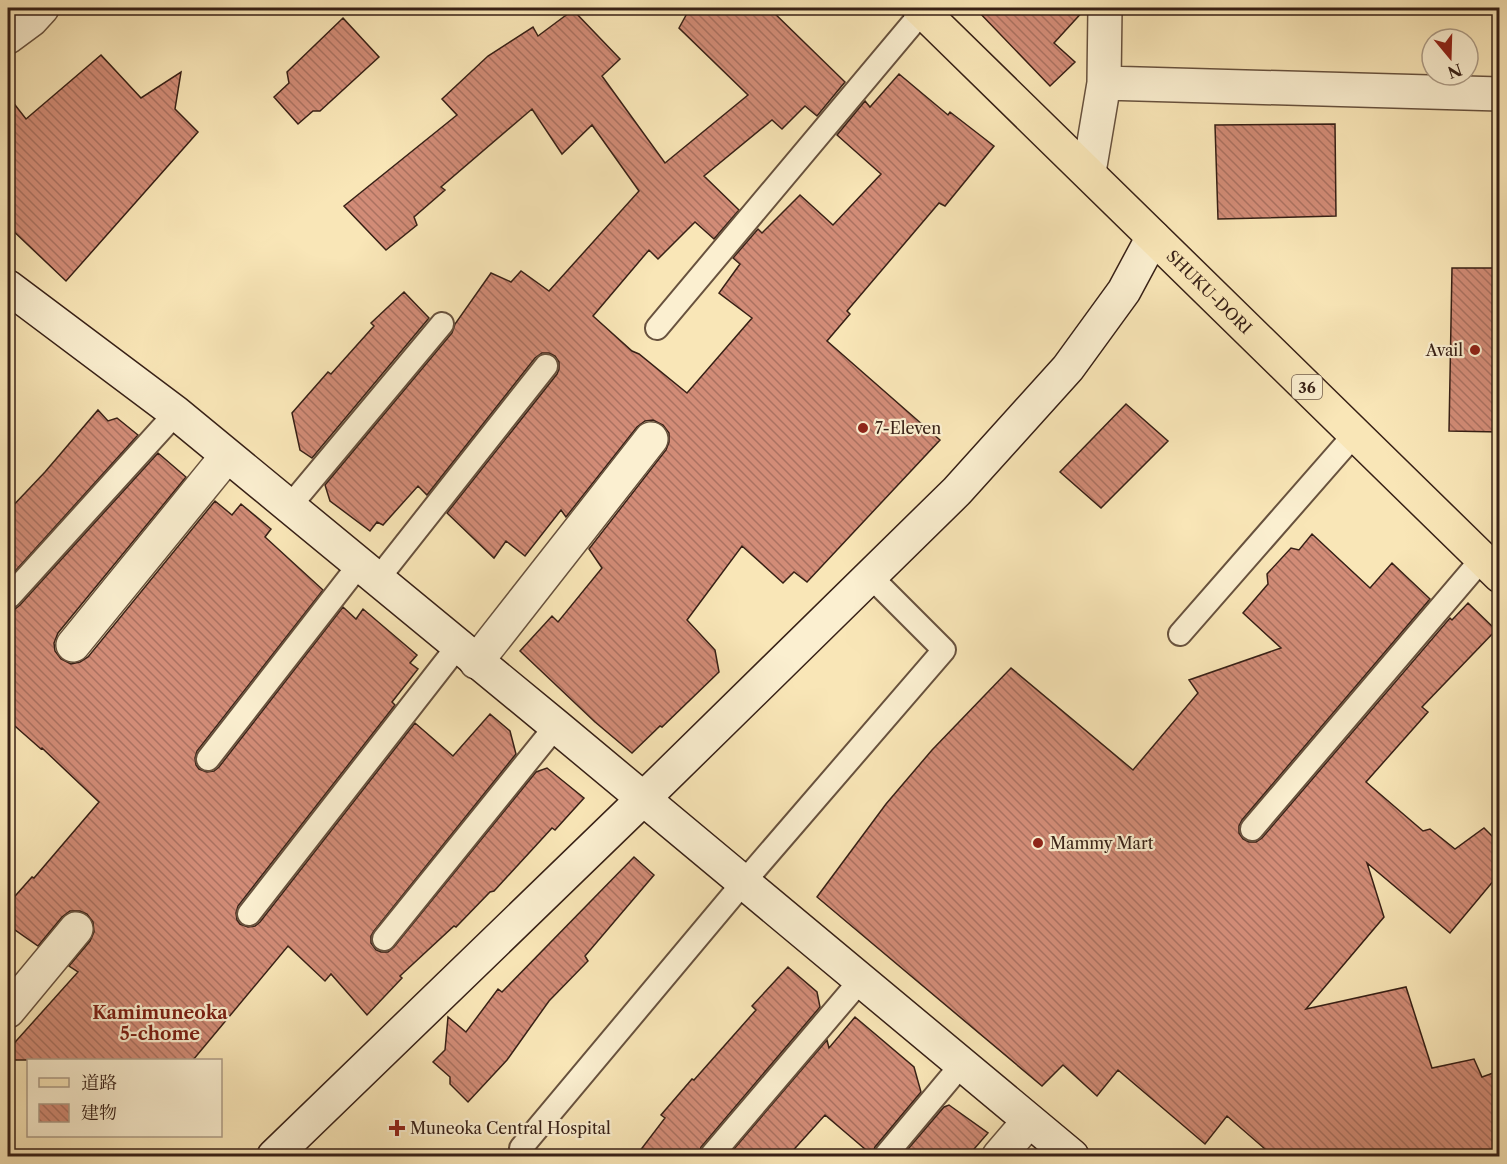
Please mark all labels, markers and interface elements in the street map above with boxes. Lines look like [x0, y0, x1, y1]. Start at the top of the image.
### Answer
north arrow [1420, 27, 1480, 87]
text: N [1445, 59, 1465, 83]
street label: SHUKU-DORI [1162, 246, 1256, 338]
place label: Avail [1425, 340, 1463, 360]
marker: Avail [1468, 343, 1482, 357]
road number: 36 [1292, 375, 1322, 399]
place label: 7-Eleven [875, 418, 941, 438]
marker: 7-Eleven [856, 421, 870, 435]
place label: Mammy Mart [1050, 833, 1154, 853]
marker: Mammy Mart [1031, 836, 1045, 850]
district label: Kamimuneoka 5-chome [92, 1002, 228, 1045]
legend [27, 1059, 222, 1137]
text: 道路 [81, 1072, 117, 1094]
text: 建物 [81, 1102, 117, 1124]
place label: Muneoka Central Hospital [410, 1118, 611, 1138]
marker: Muneoka Central Hospital [388, 1119, 406, 1137]

